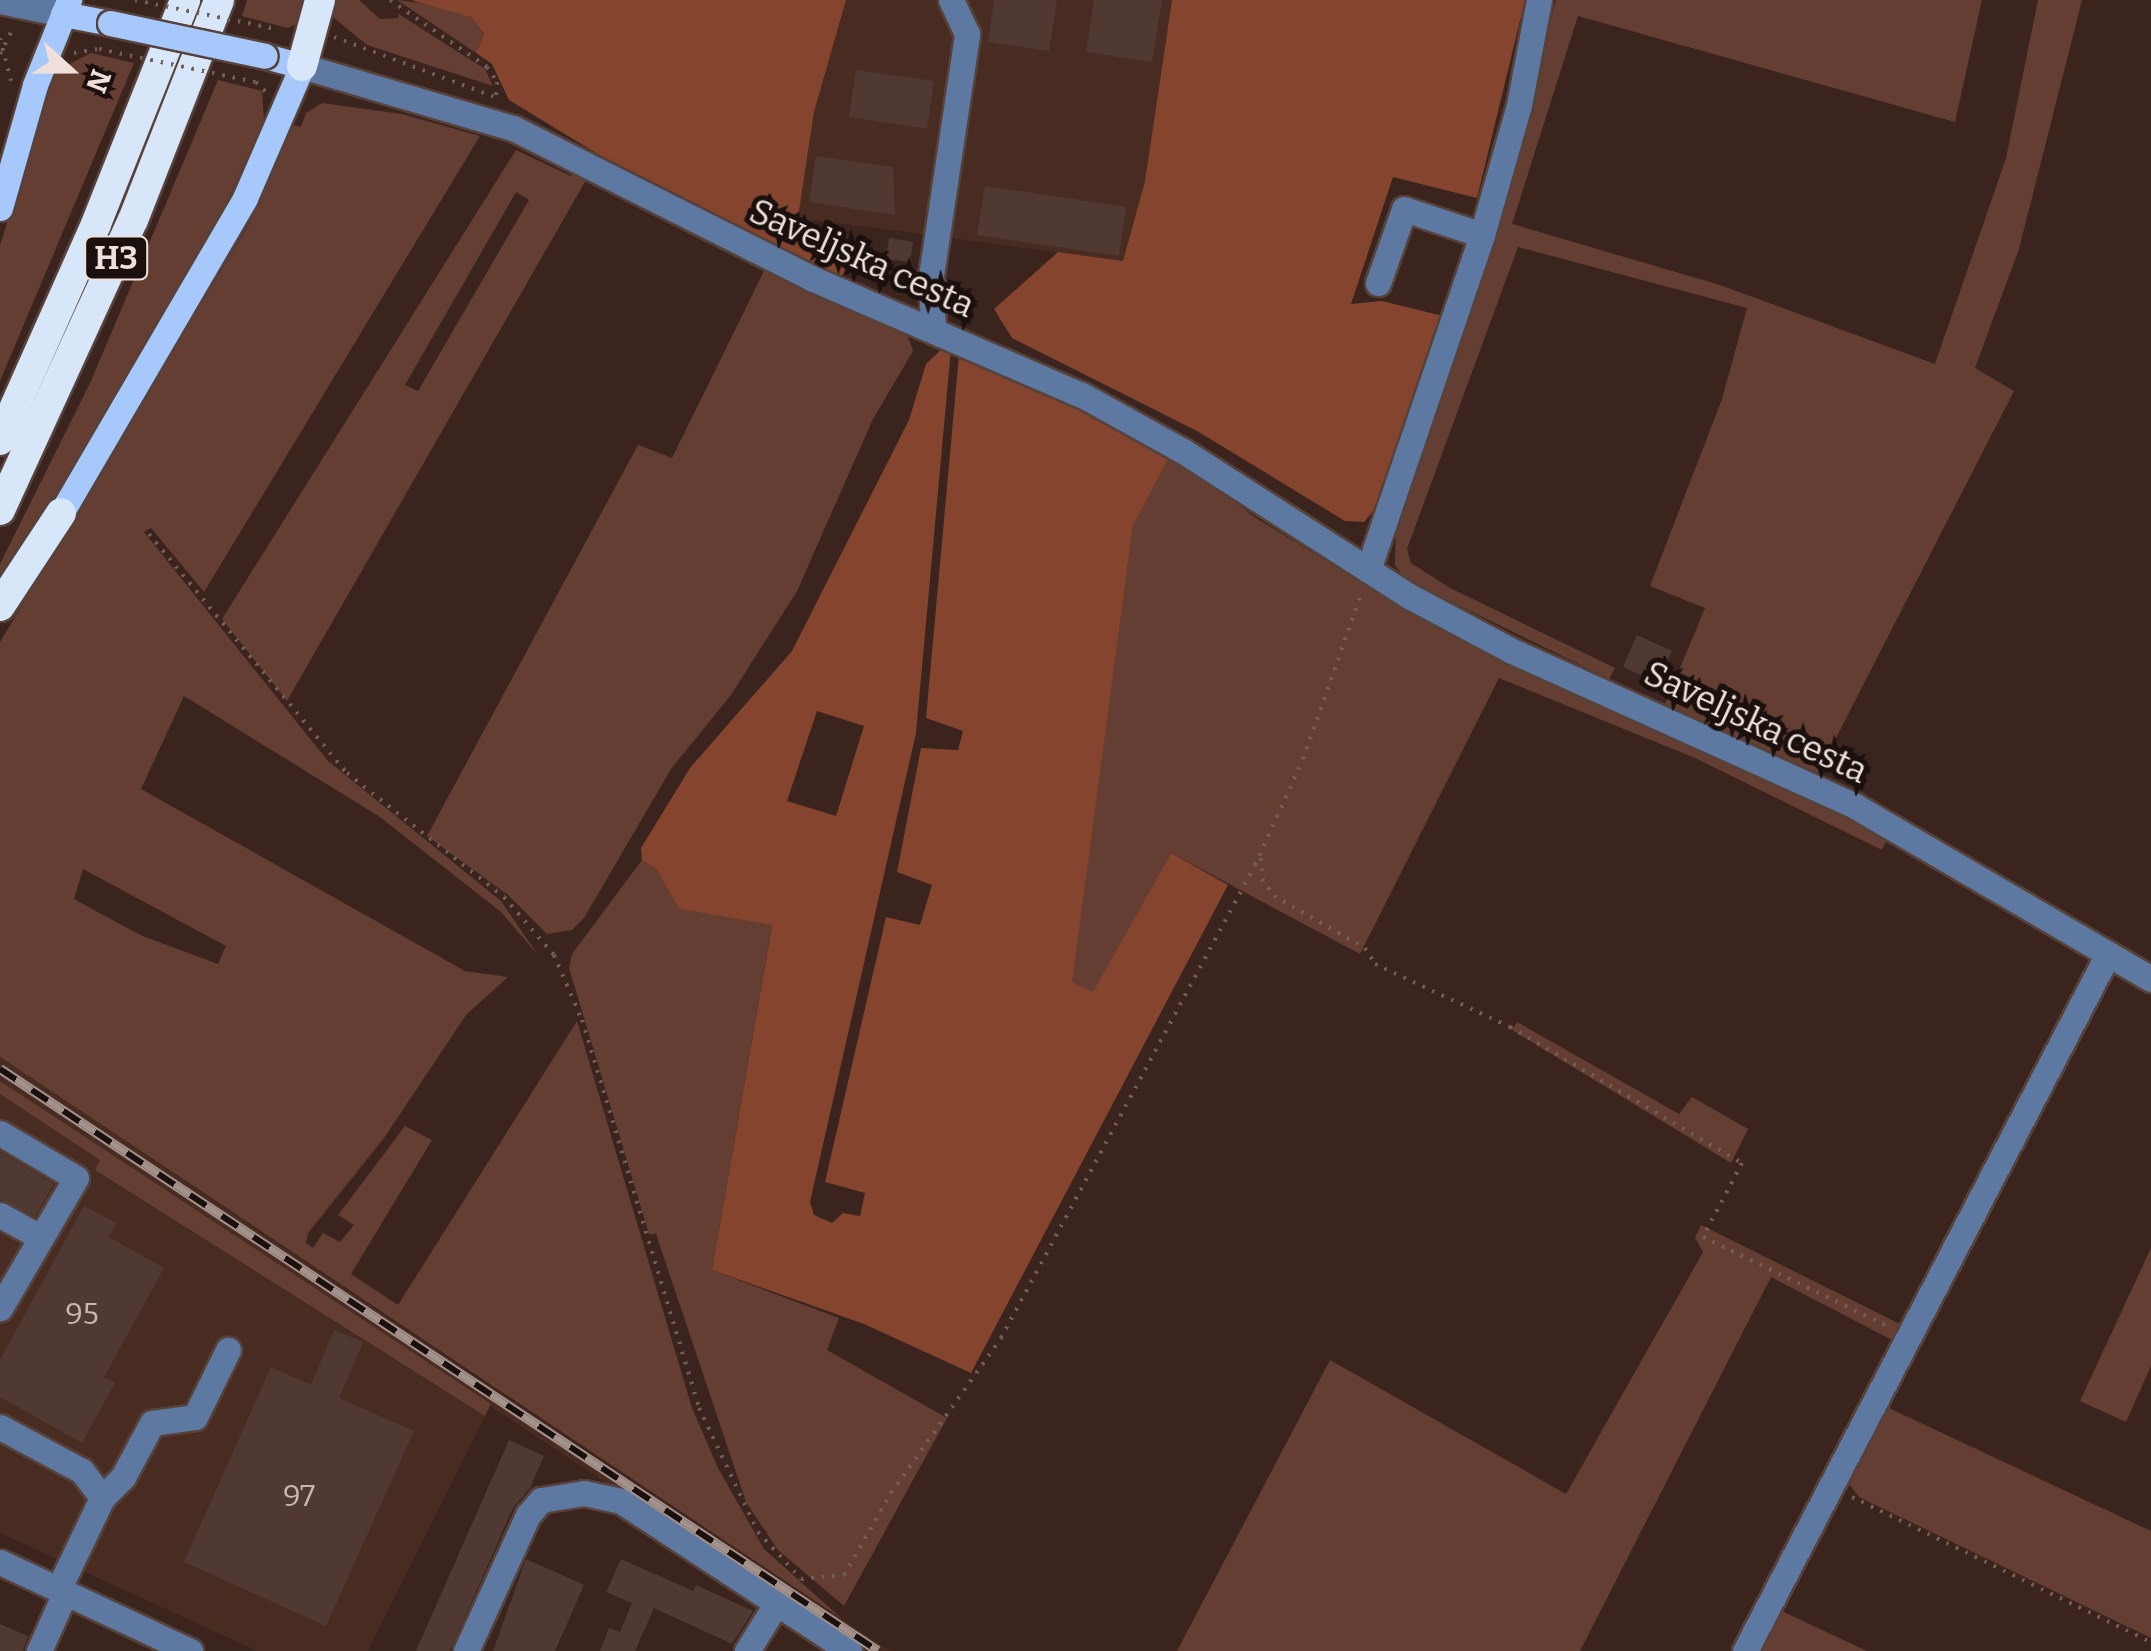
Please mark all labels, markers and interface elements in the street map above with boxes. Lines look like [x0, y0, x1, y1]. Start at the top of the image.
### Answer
north arrow [20, 20, 120, 120]
text: N [79, 65, 118, 97]
street label: Saveljska cesta [743, 190, 981, 326]
road number: H3 [84, 231, 148, 285]
street label: Saveljska cesta [1638, 652, 1874, 792]
house number: 95 [65, 1296, 99, 1332]
house number: 97 [283, 1478, 315, 1514]

